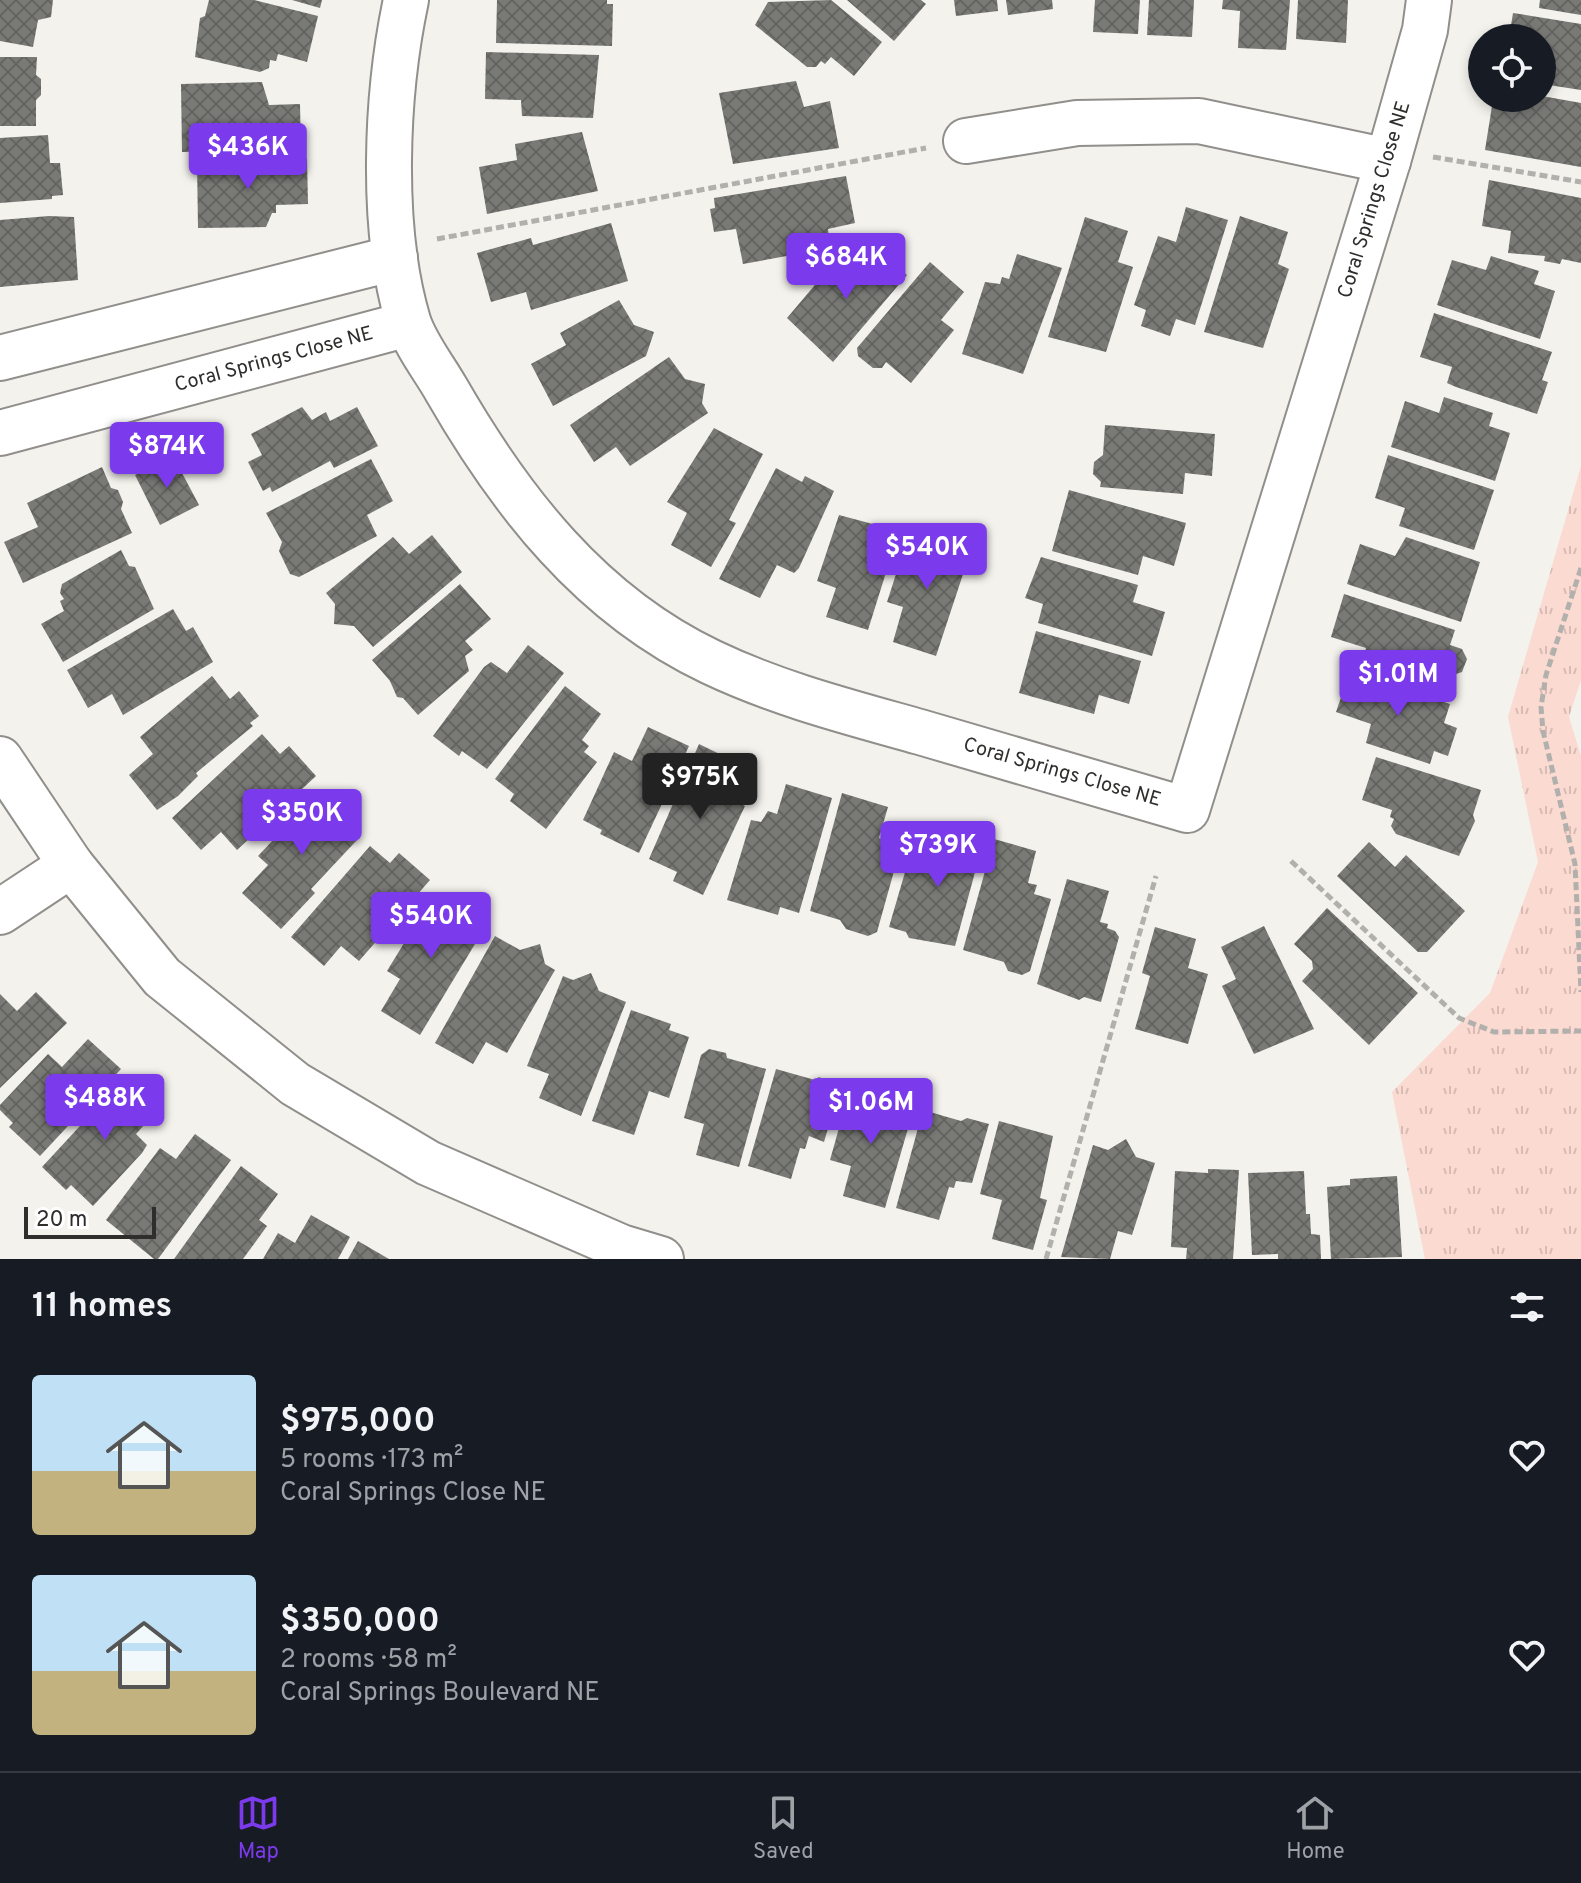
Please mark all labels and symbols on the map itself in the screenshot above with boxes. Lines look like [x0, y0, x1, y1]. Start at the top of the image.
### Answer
street label: Coral Springs Close NE [1333, 98, 1417, 302]
pin: $436K [192, 123, 304, 191]
pin: $684K [790, 233, 902, 301]
street label: Coral Springs Close NE [172, 321, 376, 399]
pin: $874K [111, 422, 223, 490]
pin: $540K [871, 523, 983, 591]
pin: $1.01M [1333, 650, 1463, 718]
street label: Coral Springs Close NE [960, 732, 1164, 814]
pin: $975K [644, 753, 756, 821]
pin: $350K [246, 789, 358, 857]
pin: $739K [882, 821, 994, 889]
pin: $540K [375, 892, 487, 960]
pin: $488K [49, 1074, 161, 1142]
pin: $1.06M [806, 1078, 936, 1146]
scale bar [24, 1203, 156, 1239]

